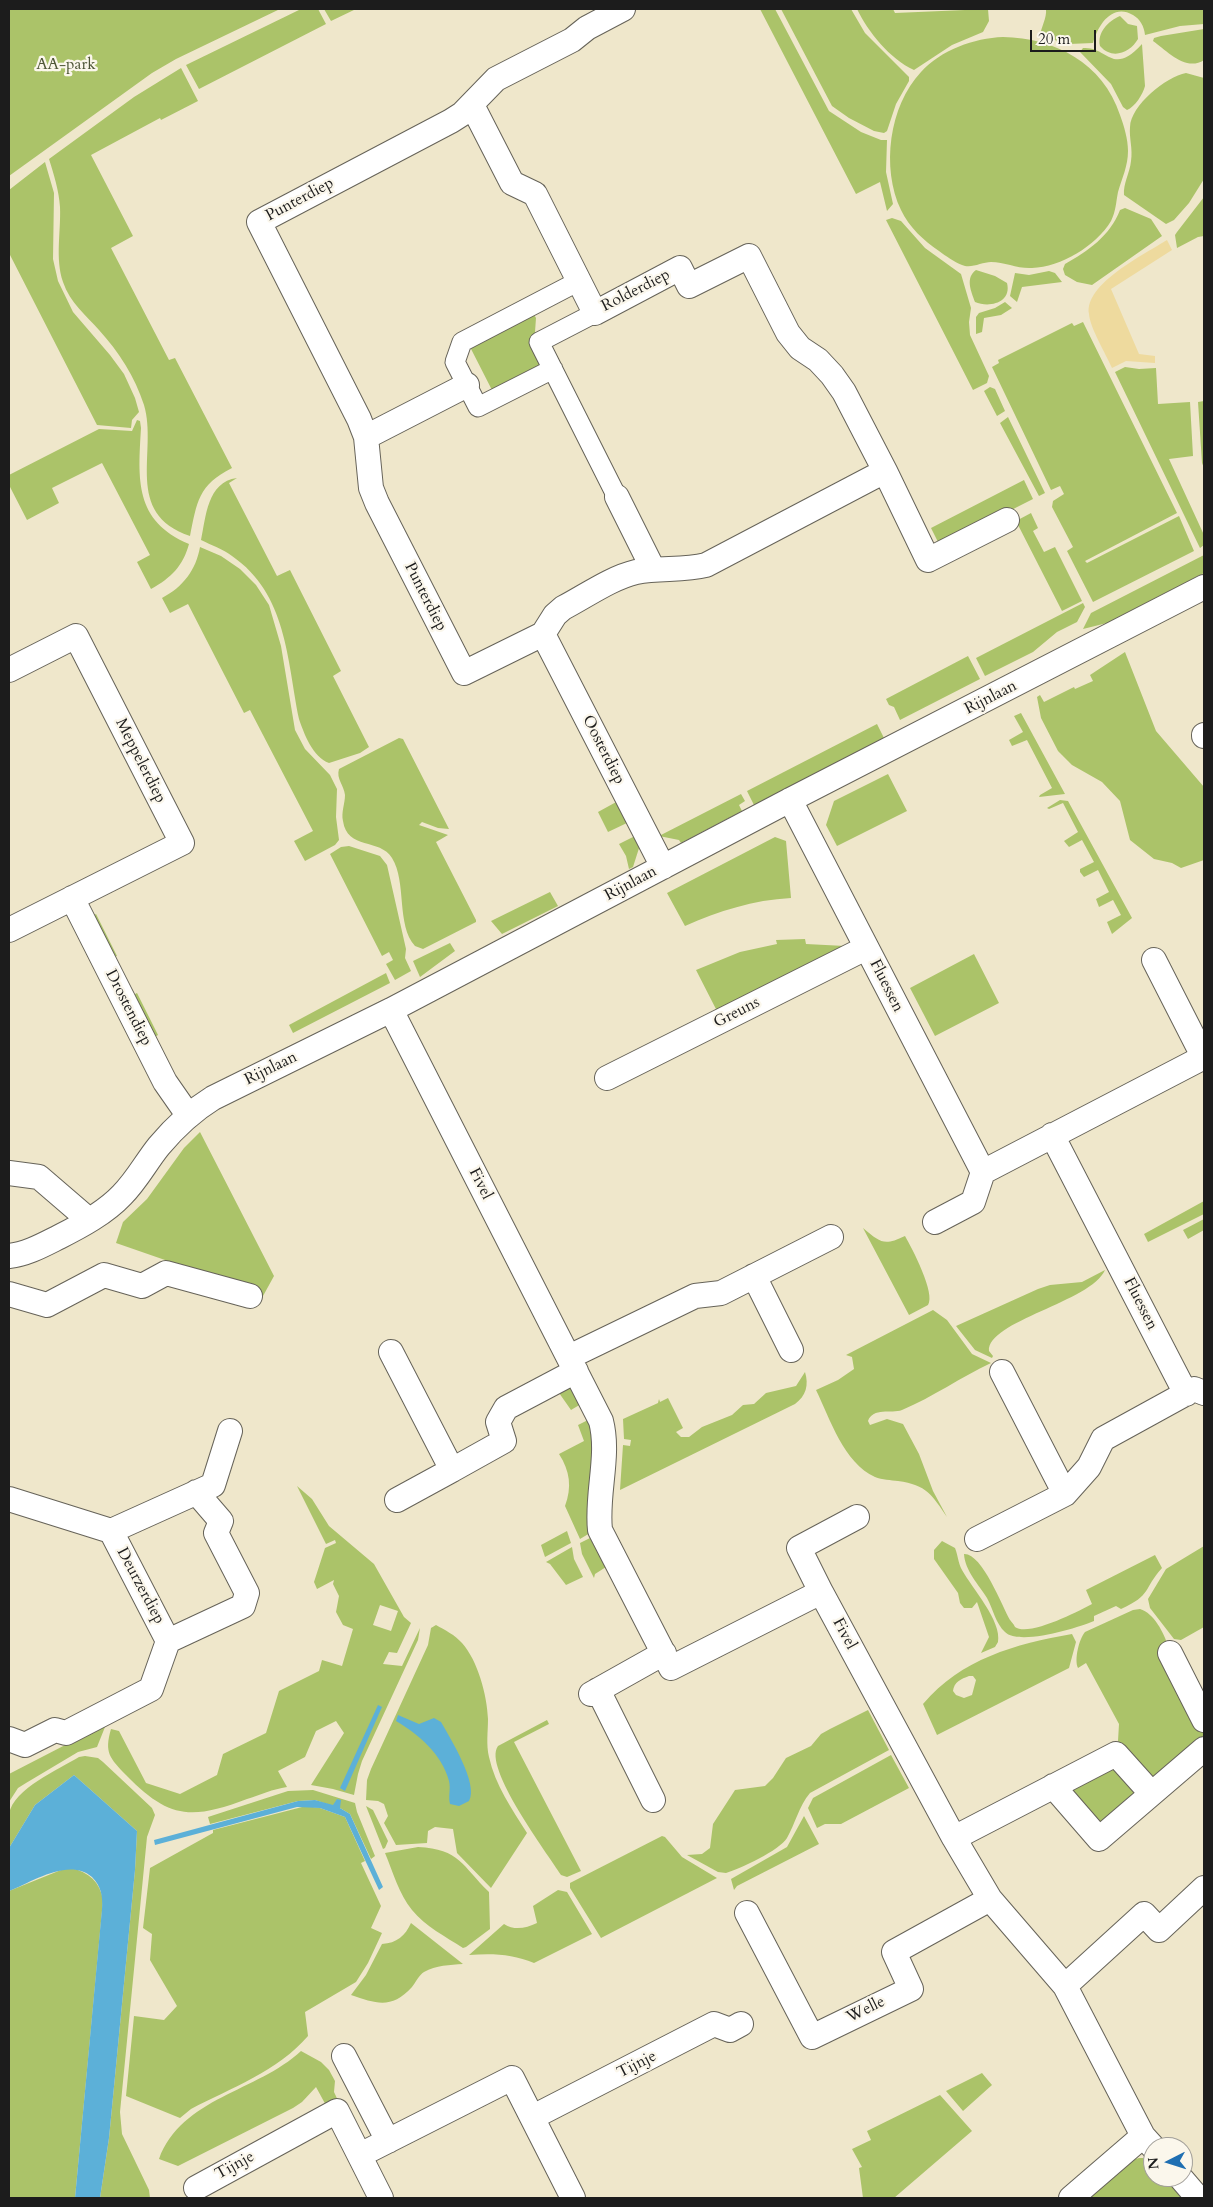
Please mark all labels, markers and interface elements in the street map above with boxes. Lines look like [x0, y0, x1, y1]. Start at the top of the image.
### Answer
scale bar [1033, 20, 1099, 52]
text: 20 m [1038, 29, 1070, 49]
park label: AA-park [36, 55, 96, 75]
street label: Punterdiep [263, 174, 337, 226]
street label: Rolderdiep [599, 266, 673, 316]
street label: Punterdiep [400, 560, 450, 634]
street label: Rijnlaan [962, 677, 1020, 719]
street label: Oosterdiep [577, 712, 629, 788]
street label: Meppelerdiep [110, 715, 170, 807]
street label: Rijnlaan [602, 862, 660, 906]
street label: Fluessen [865, 957, 907, 1015]
street label: Drostendiep [101, 967, 155, 1049]
street label: Greuns [711, 993, 763, 1033]
street label: Rijnlaan [242, 1048, 300, 1090]
street label: Fivel [464, 1165, 496, 1203]
street label: Fluessen [1119, 1275, 1161, 1333]
street label: Deurzerdiep [112, 1544, 168, 1628]
street label: Fivel [828, 1615, 860, 1653]
street label: Welle [844, 1993, 888, 2027]
street label: Tijnje [614, 2047, 660, 2083]
north arrow [1143, 2137, 1193, 2187]
street label: Tijnje [212, 2148, 258, 2184]
text: N [1144, 2156, 1164, 2170]

